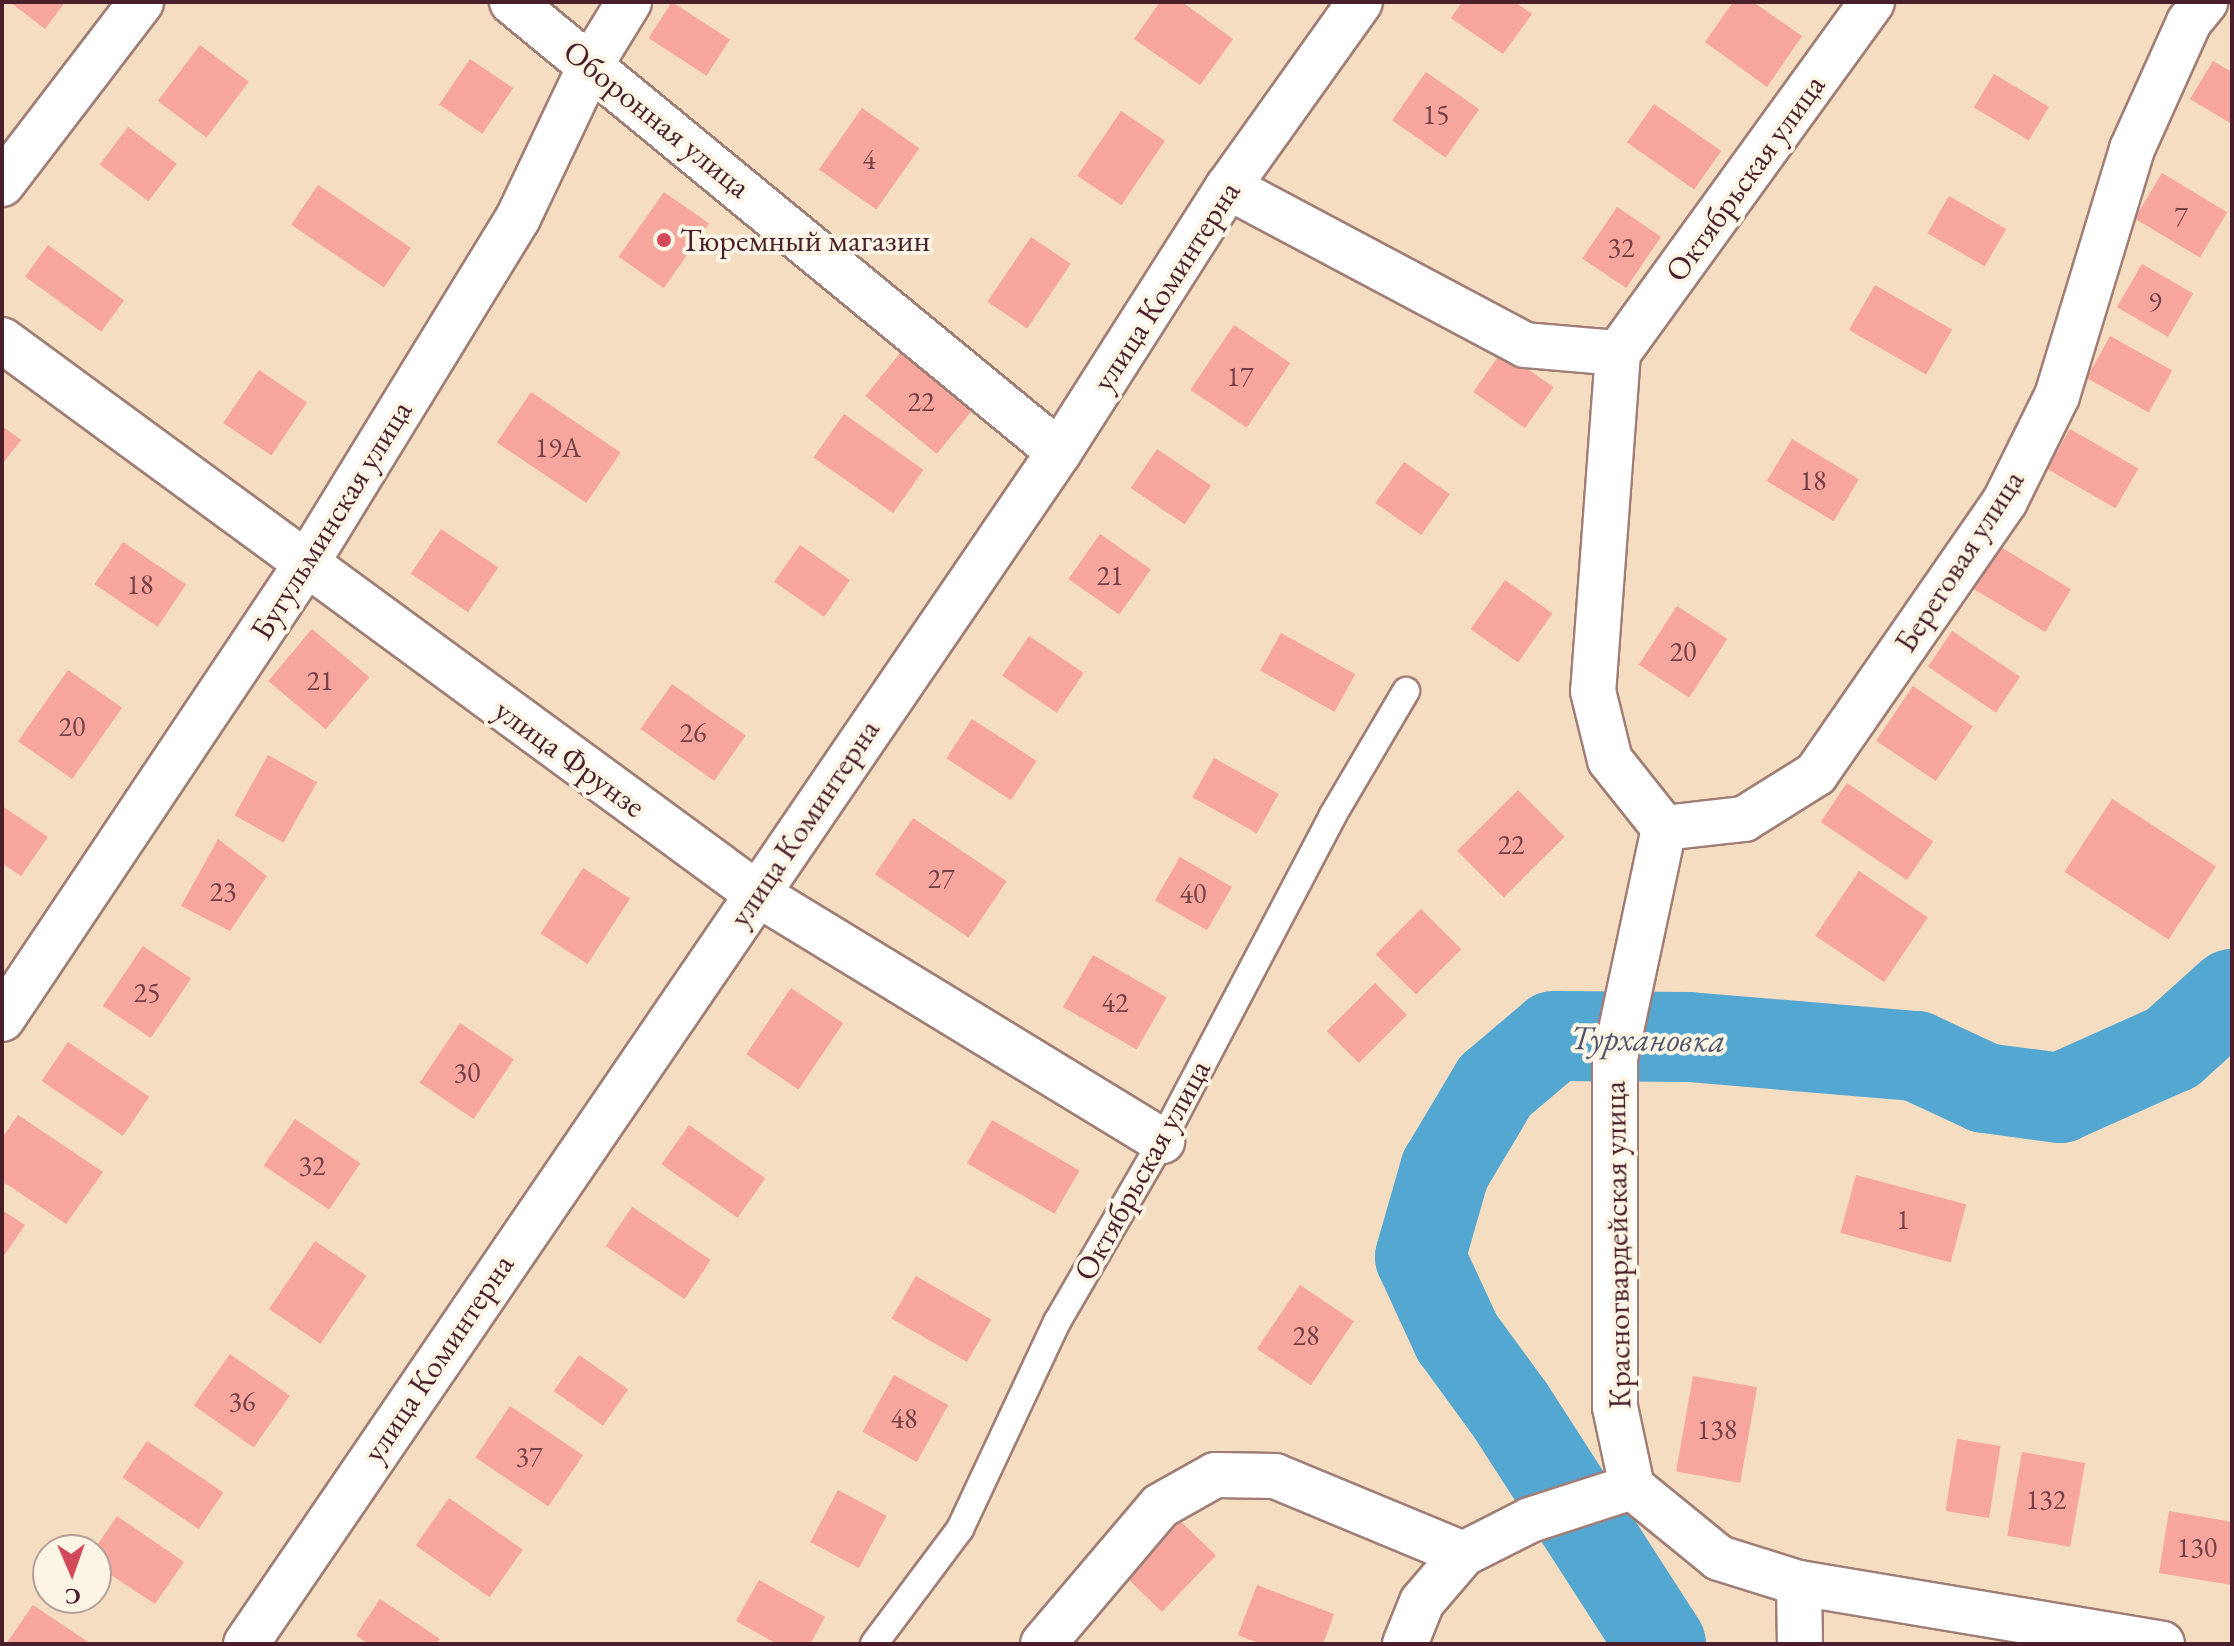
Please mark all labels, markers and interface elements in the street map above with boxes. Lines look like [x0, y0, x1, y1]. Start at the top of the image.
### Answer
street label: Оборонная улица [556, 32, 758, 206]
street label: Октябрьская улица [1657, 67, 1833, 289]
house number: 15 [1423, 97, 1449, 131]
house number: 4 [862, 142, 876, 176]
street label: улица Коминтерна [1084, 174, 1248, 398]
house number: 7 [2174, 199, 2188, 233]
place label: Тюремный магазин [680, 221, 930, 259]
house number: 32 [1608, 230, 1634, 264]
marker: Тюремный магазин [655, 231, 673, 249]
house number: 9 [2148, 284, 2162, 318]
house number: 17 [1227, 359, 1253, 393]
house number: 22 [908, 384, 934, 418]
street label: Бугульминская улица [242, 393, 420, 647]
house number: 19А [535, 430, 581, 464]
house number: 18 [1800, 463, 1826, 497]
street label: Береговая улица [1886, 463, 2032, 659]
house number: 21 [1097, 558, 1123, 592]
house number: 18 [127, 567, 153, 601]
house number: 20 [1670, 634, 1696, 668]
house number: 21 [307, 663, 333, 697]
street label: улица Фрунзе [487, 691, 653, 825]
house number: 20 [59, 709, 85, 743]
street label: улица Коминтерна [720, 712, 888, 934]
house number: 26 [680, 715, 706, 749]
house number: 22 [1498, 827, 1524, 861]
house number: 27 [928, 861, 954, 895]
house number: 23 [210, 874, 236, 908]
house number: 40 [1180, 876, 1206, 910]
house number: 25 [134, 975, 160, 1009]
house number: 42 [1102, 985, 1128, 1019]
water label: Турхановка [1570, 1017, 1726, 1061]
street label: Октябрьская улица [1065, 1053, 1219, 1287]
house number: 30 [454, 1055, 480, 1089]
street label: Красногвардейская улица [1595, 1081, 1639, 1409]
house number: 32 [299, 1148, 325, 1182]
house number: 1 [1896, 1202, 1910, 1236]
street label: улица Коминтерна [354, 1247, 522, 1469]
house number: 28 [1293, 1318, 1319, 1352]
house number: 36 [229, 1384, 255, 1418]
house number: 48 [891, 1401, 917, 1435]
house number: 138 [1697, 1412, 1737, 1446]
house number: 37 [516, 1439, 542, 1473]
house number: 132 [2026, 1482, 2066, 1516]
house number: 130 [2177, 1530, 2217, 1564]
north arrow [32, 1534, 112, 1614]
text: С [64, 1582, 81, 1611]

